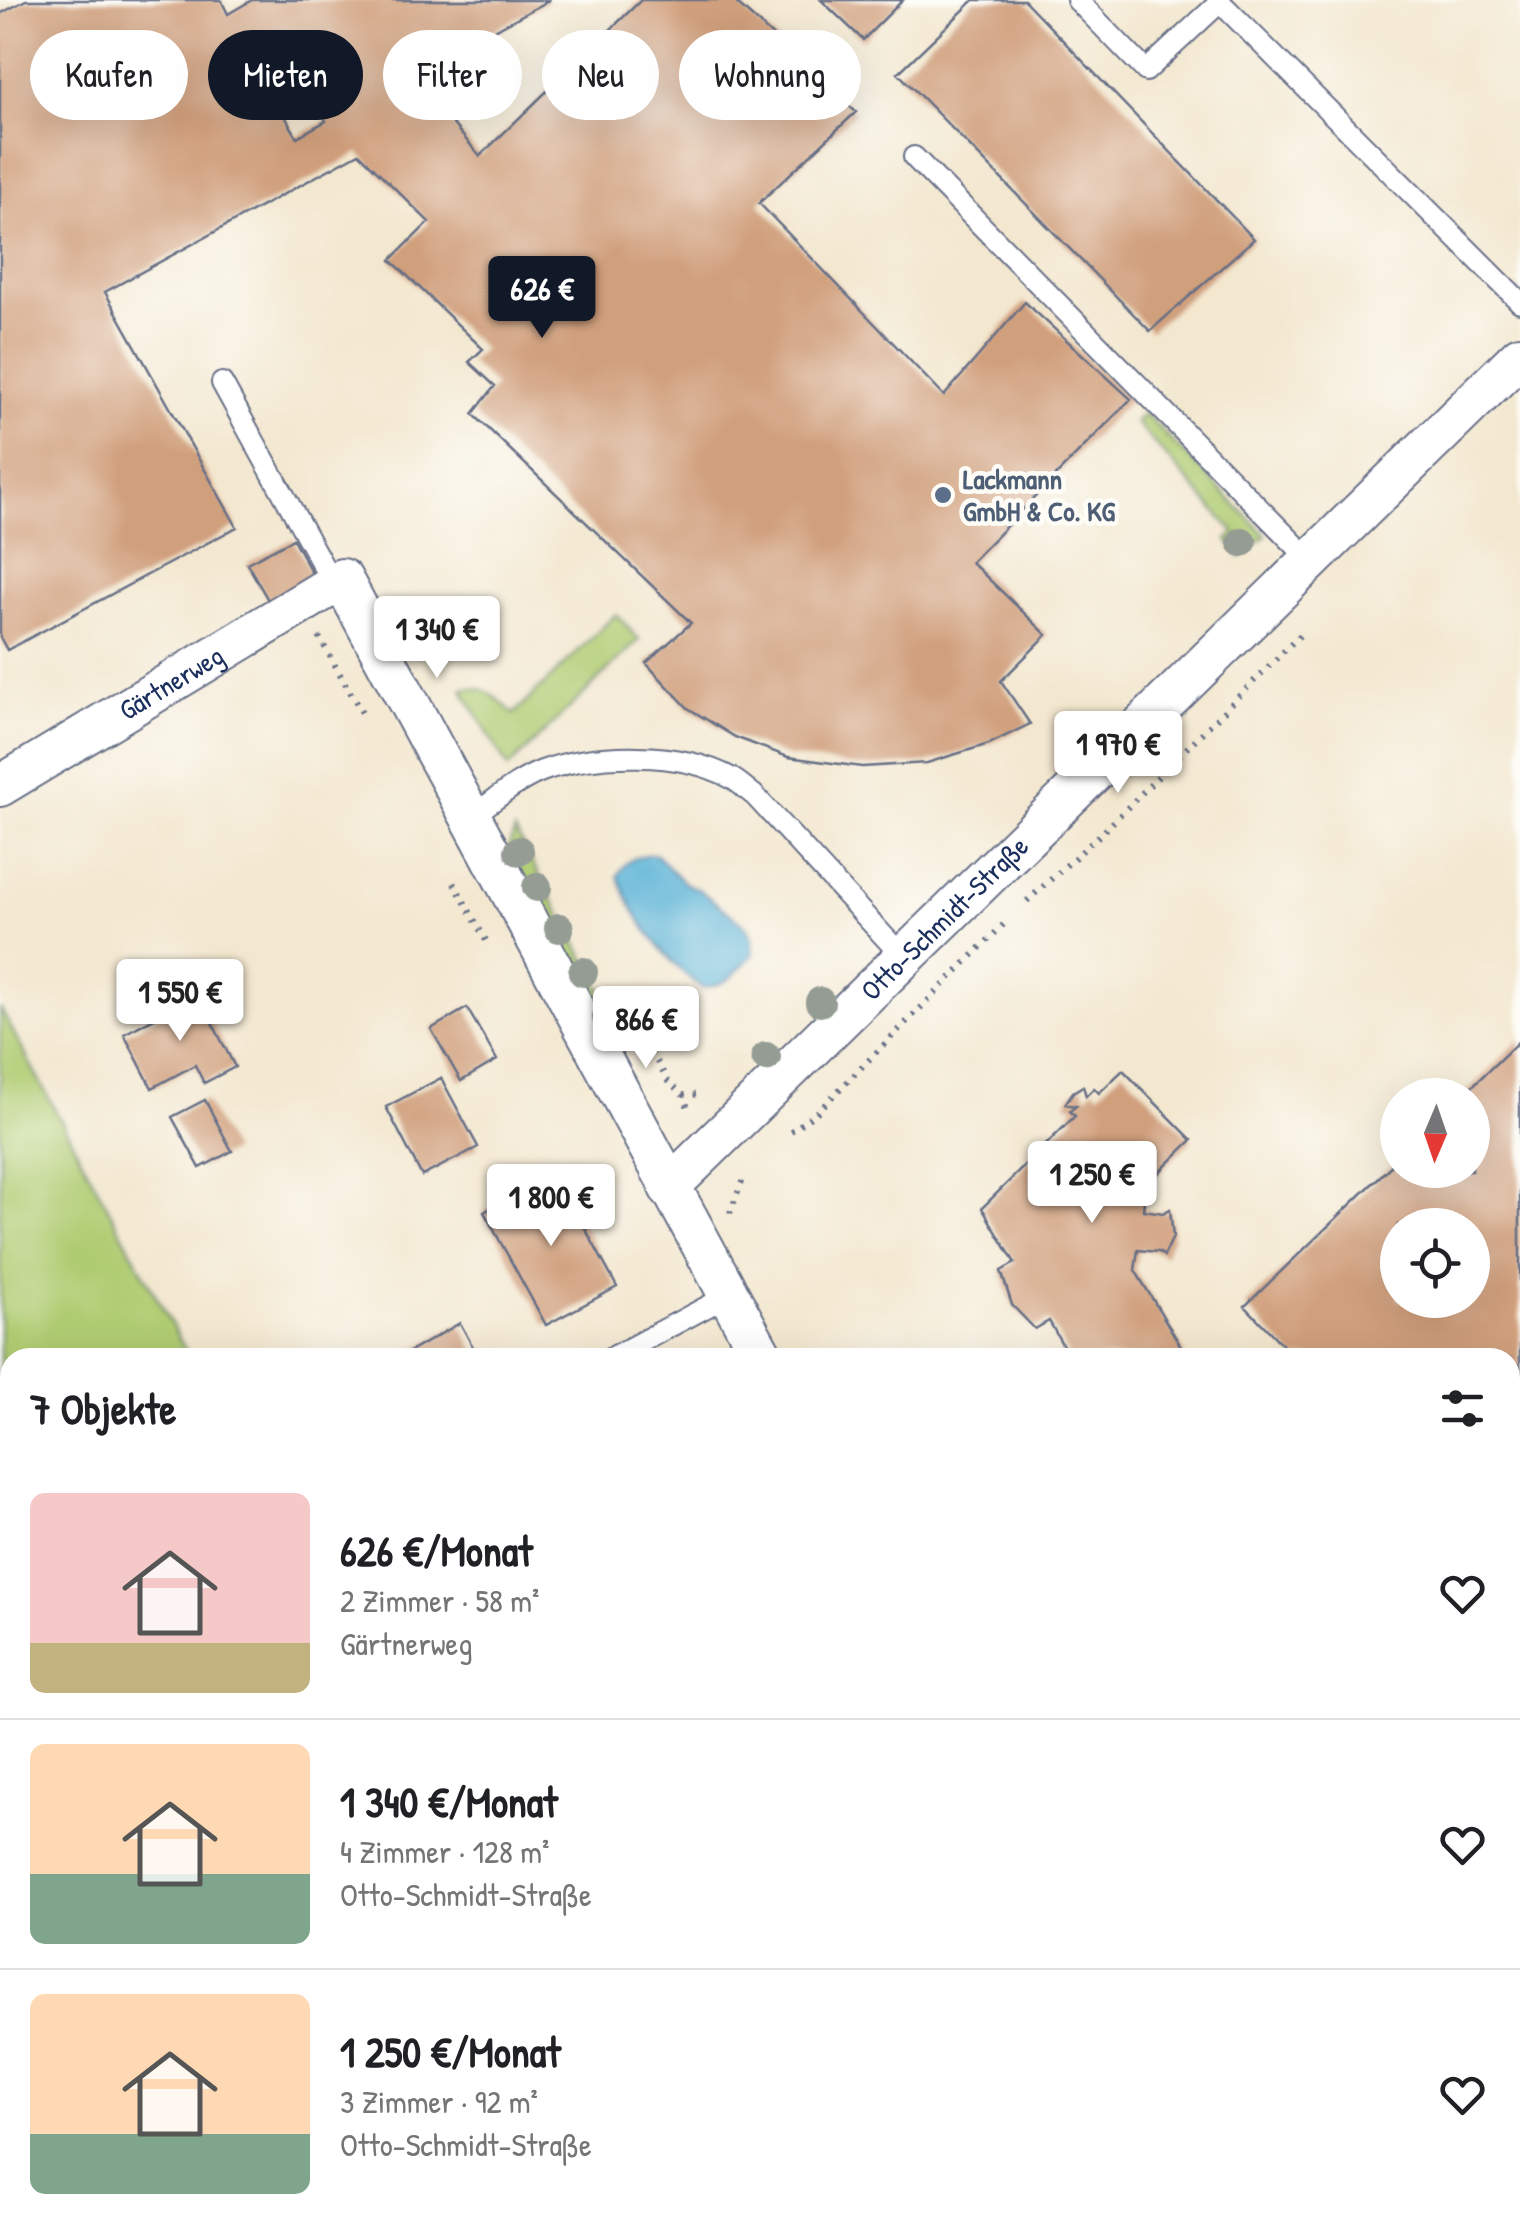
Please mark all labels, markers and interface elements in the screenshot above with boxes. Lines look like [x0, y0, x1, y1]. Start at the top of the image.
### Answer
chip: Kaufen [30, 30, 188, 120]
chip: Mieten [208, 30, 363, 120]
chip: Filter [383, 30, 522, 120]
chip: Neu [542, 30, 659, 120]
chip: Wohnung [679, 30, 861, 120]
pin: 626 € [472, 256, 612, 341]
text: 626 € [510, 267, 574, 310]
place label: Lackmann GmbH & Co. KG [963, 460, 1116, 530]
marker: Lackmann GmbH & Co. KG [932, 484, 954, 506]
pin: 1 340 € [345, 596, 529, 681]
text: 1 340 € [396, 607, 478, 650]
street label: Gärtnerweg [112, 636, 231, 729]
pin: 1 970 € [1026, 711, 1210, 796]
text: 1 970 € [1076, 722, 1160, 765]
street label: Otto-Schmidt-Straße [852, 827, 1037, 1009]
pin: 1 550 € [88, 959, 272, 1044]
text: 1 550 € [138, 970, 222, 1013]
pin: 866 € [576, 986, 716, 1071]
text: 866 € [615, 997, 677, 1040]
north arrow [1380, 1078, 1490, 1188]
map controls [1380, 1078, 1490, 1318]
pin: 1 250 € [1000, 1141, 1184, 1226]
text: 1 250 € [1050, 1152, 1134, 1195]
pin: 1 800 € [459, 1164, 643, 1249]
text: 1 800 € [509, 1175, 593, 1218]
button: locate [1380, 1208, 1490, 1318]
text: 7 Objekte [30, 1380, 176, 1437]
icon: filters [1435, 1381, 1490, 1436]
text: 626 €/Monat [340, 1522, 533, 1579]
icon: home [110, 1533, 230, 1653]
icon: heart [1435, 1566, 1490, 1621]
text: 2 Zimmer · 58 m² [340, 1579, 539, 1622]
text: Gärtnerweg [340, 1622, 473, 1665]
text: 1 340 €/Monat [340, 1773, 558, 1830]
icon: home [110, 1784, 230, 1904]
icon: heart [1435, 1817, 1490, 1872]
text: 4 Zimmer · 128 m² [340, 1830, 549, 1873]
text: Otto-Schmidt-Straße [340, 1873, 592, 1916]
text: 1 250 €/Monat [340, 2023, 561, 2080]
icon: home [110, 2034, 230, 2154]
icon: heart [1435, 2067, 1490, 2122]
text: 3 Zimmer · 92 m² [340, 2080, 538, 2123]
text: Otto-Schmidt-Straße [340, 2123, 592, 2166]

